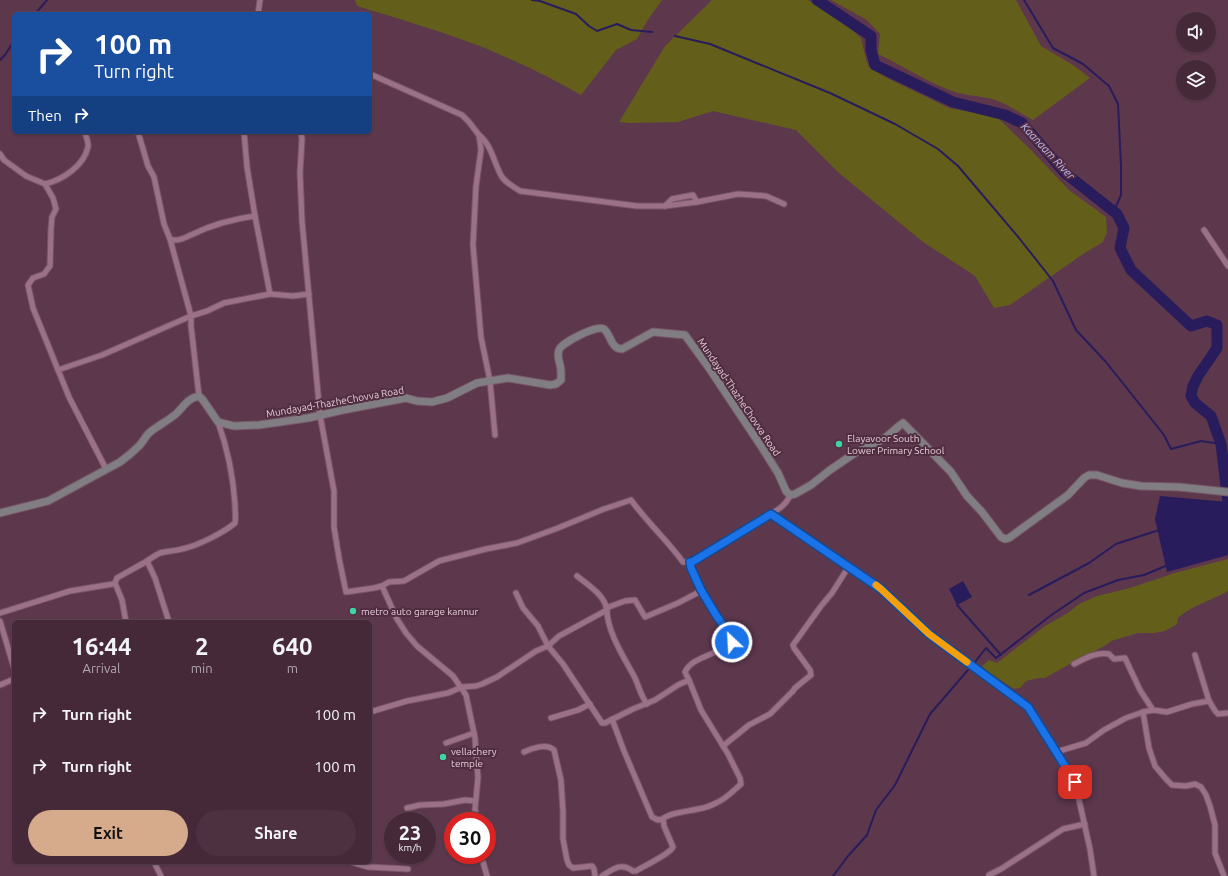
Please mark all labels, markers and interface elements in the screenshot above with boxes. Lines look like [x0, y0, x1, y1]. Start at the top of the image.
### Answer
map controls [1176, 12, 1216, 100]
button: sound [1176, 12, 1216, 52]
icon: right [28, 28, 80, 80]
text: 100 m [94, 28, 172, 59]
button: layers [1176, 60, 1216, 100]
text: Turn right [94, 61, 174, 81]
icon: right [70, 104, 92, 126]
text: Then [28, 107, 62, 124]
water label: Kaanaam River [1019, 120, 1078, 182]
street label: Mundayad-ThazheChovva Road [695, 336, 783, 458]
street label: Mundayad-ThazheChovva Road [265, 384, 405, 420]
place label: Elayavoor South Lower Primary School [847, 433, 945, 456]
marker: Elayavoor South Lower Primary School [834, 439, 844, 449]
marker: metro auto garage kannur [348, 606, 358, 616]
place label: metro auto garage kannur [361, 606, 479, 617]
position arrow [711, 621, 753, 663]
text: 16:44 [71, 633, 131, 660]
text: 2 [195, 633, 208, 660]
text: 640 [272, 633, 313, 660]
text: Arrival [82, 661, 120, 675]
text: min [191, 661, 213, 675]
text: m [287, 661, 298, 675]
icon: right [28, 703, 50, 725]
text: Turn right [62, 706, 132, 723]
text: 100 m [314, 706, 356, 723]
place label: vellachery temple [451, 746, 497, 769]
marker: vellachery temple [438, 752, 448, 762]
icon: right [28, 755, 50, 777]
text: Turn right [62, 758, 132, 775]
text: 100 m [314, 758, 356, 775]
pin [1058, 765, 1092, 799]
icon: arrive [1064, 771, 1086, 793]
button: Exit [28, 810, 188, 856]
button: Share [196, 810, 356, 856]
speed limit sign: 30 [444, 812, 496, 864]
text: 23 [399, 821, 421, 844]
text: km/h [398, 842, 422, 853]

